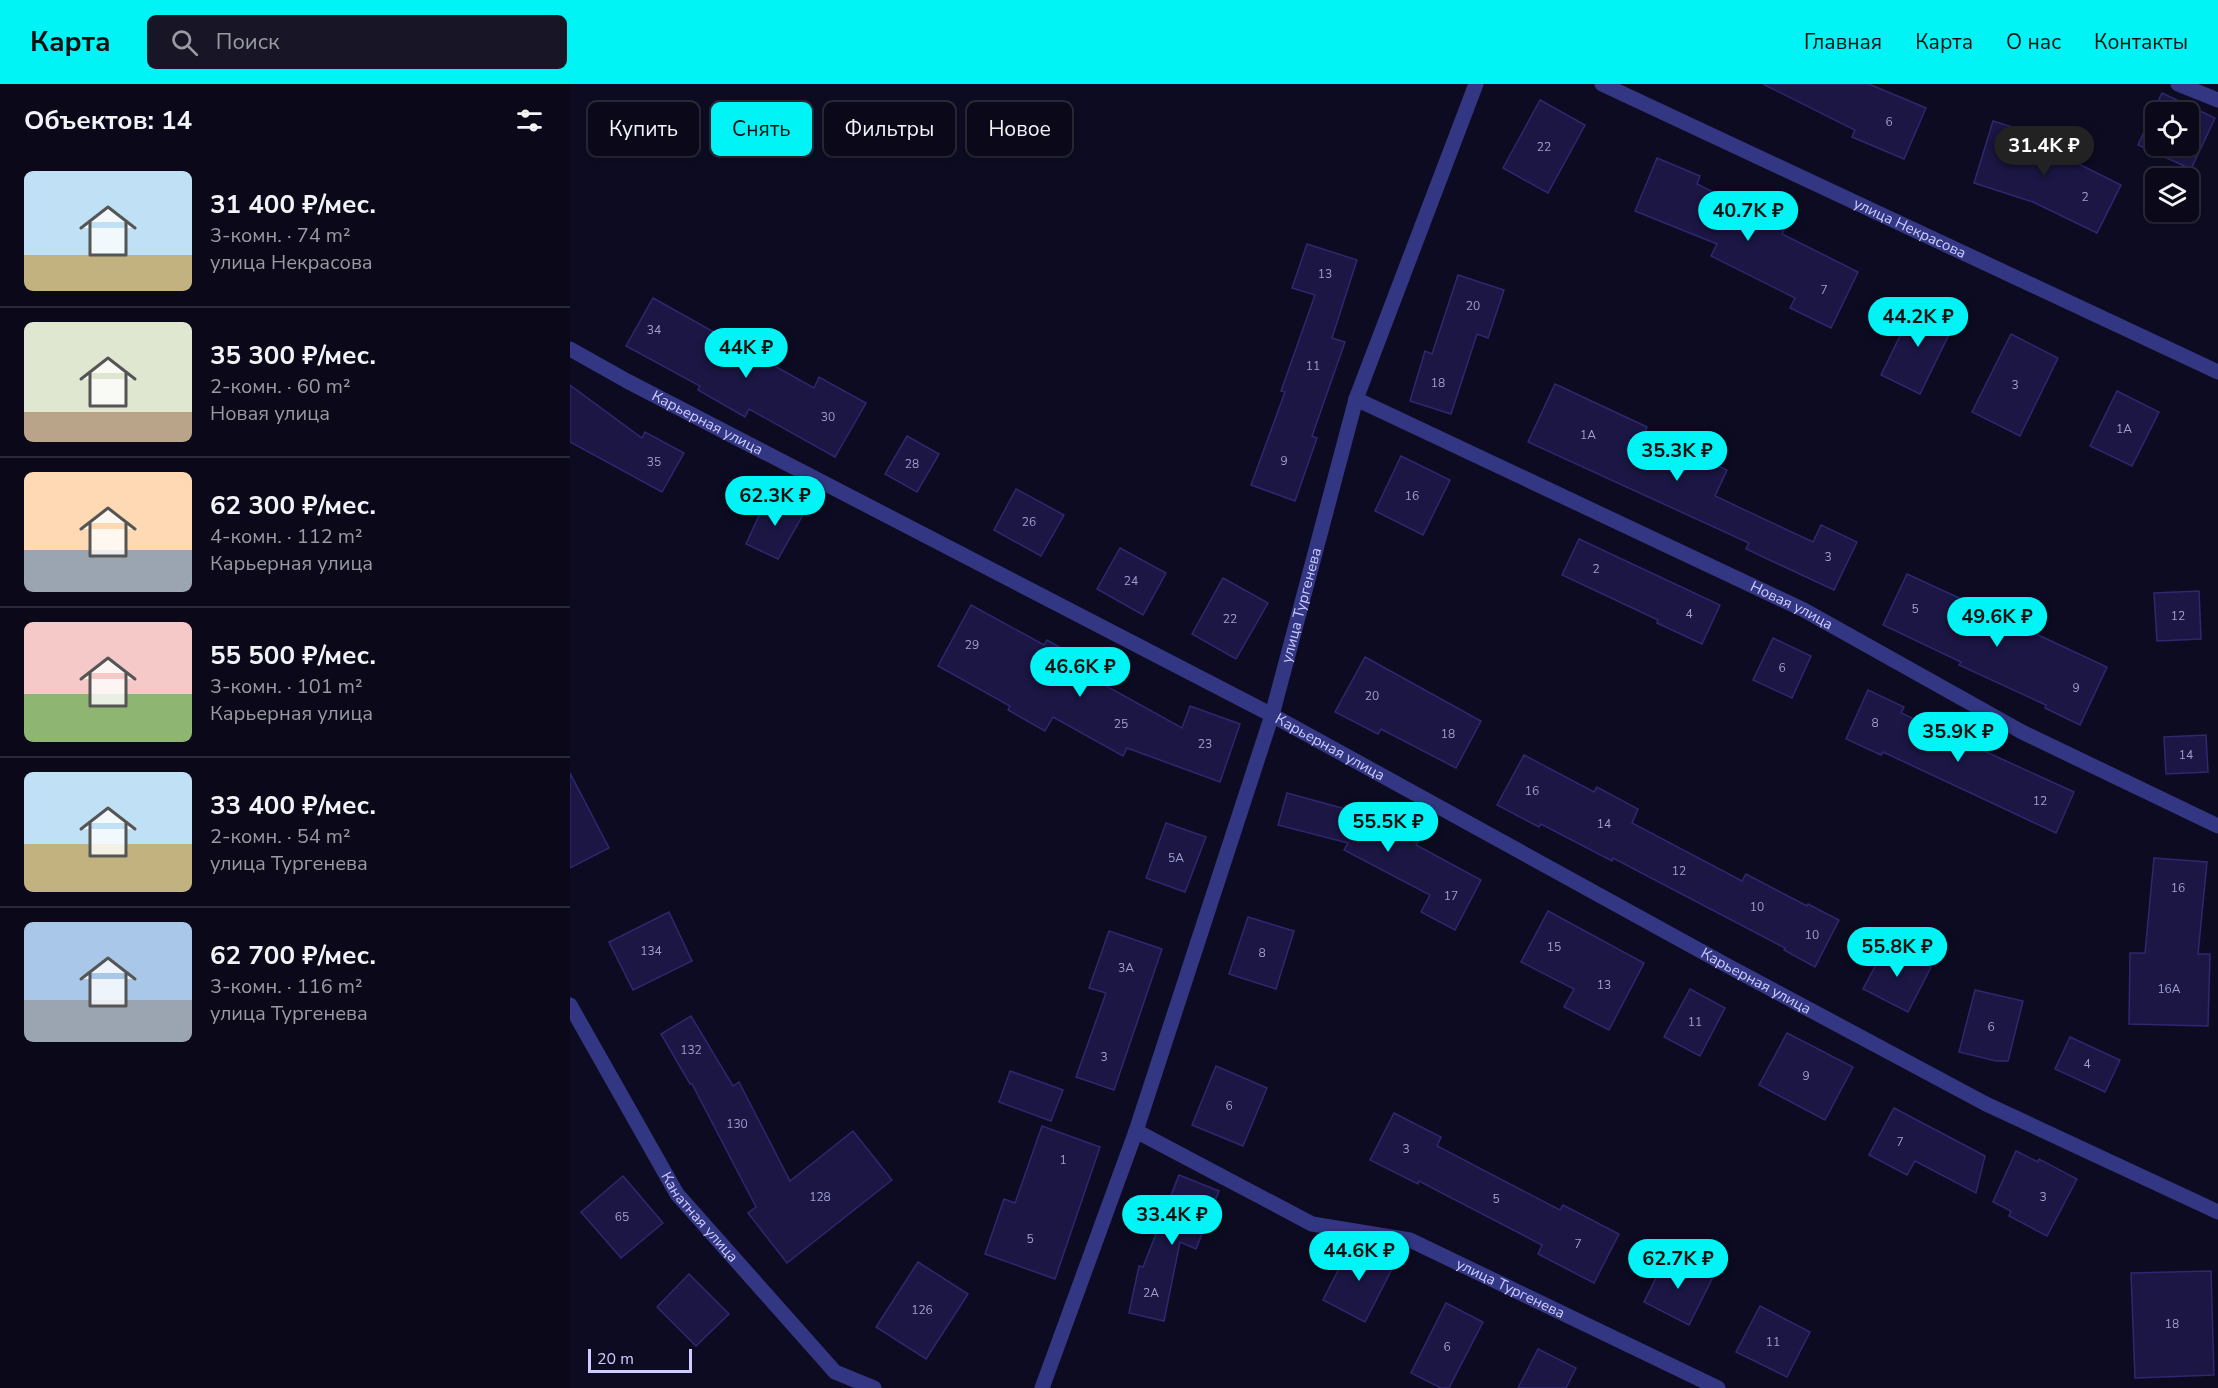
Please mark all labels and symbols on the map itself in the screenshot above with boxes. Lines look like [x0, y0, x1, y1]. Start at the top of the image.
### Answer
house number: 6 [1885, 114, 1893, 130]
pin: 31.4K ₽ [1989, 126, 2099, 177]
house number: 22 [1537, 139, 1551, 155]
house number: 2 [2081, 189, 2089, 205]
pin: 40.7K ₽ [1693, 191, 1803, 242]
street label: улица Некрасова [1850, 193, 1970, 263]
house number: 13 [1318, 266, 1332, 282]
house number: 7 [1820, 282, 1828, 298]
pin: 44.2K ₽ [1863, 297, 1973, 348]
house number: 20 [1466, 298, 1480, 314]
house number: 34 [647, 322, 661, 338]
pin: 44K ₽ [704, 328, 788, 379]
house number: 11 [1306, 358, 1320, 374]
house number: 18 [1431, 375, 1445, 391]
house number: 3 [2011, 377, 2019, 393]
street label: Карьерная улица [648, 386, 766, 460]
house number: 30 [821, 409, 835, 425]
house number: 1А [2116, 421, 2132, 437]
house number: 1А [1580, 427, 1596, 443]
pin: 35.3K ₽ [1622, 431, 1732, 482]
house number: 9 [1280, 453, 1288, 469]
house number: 35 [647, 454, 661, 470]
house number: 28 [905, 456, 919, 472]
pin: 62.3K ₽ [720, 476, 830, 527]
house number: 16 [1405, 488, 1419, 504]
house number: 26 [1022, 514, 1036, 530]
street label: улица Тургенева [1276, 545, 1326, 665]
house number: 3 [1824, 549, 1832, 565]
house number: 2 [1592, 561, 1600, 577]
house number: 24 [1124, 573, 1138, 589]
street label: Новая улица [1747, 576, 1837, 634]
pin: 49.6K ₽ [1942, 597, 2052, 648]
house number: 5 [1911, 601, 1919, 617]
house number: 4 [1685, 606, 1693, 622]
house number: 12 [2171, 608, 2185, 624]
house number: 22 [1223, 611, 1237, 627]
house number: 29 [965, 637, 979, 653]
pin: 46.6K ₽ [1025, 647, 1135, 698]
house number: 6 [1778, 660, 1786, 676]
house number: 9 [2072, 680, 2080, 696]
house number: 20 [1365, 688, 1379, 704]
street label: Карьерная улица [1272, 709, 1389, 785]
pin: 35.9K ₽ [1903, 712, 2013, 763]
house number: 8 [1871, 715, 1879, 731]
house number: 25 [1114, 716, 1128, 732]
house number: 18 [1441, 726, 1455, 742]
house number: 23 [1198, 736, 1212, 752]
house number: 14 [2179, 747, 2193, 763]
house number: 16 [1525, 783, 1539, 799]
house number: 12 [2033, 793, 2047, 809]
pin: 55.5K ₽ [1333, 802, 1443, 853]
house number: 14 [1597, 816, 1611, 832]
house number: 5А [1168, 850, 1184, 866]
house number: 12 [1672, 863, 1686, 879]
house number: 16 [2171, 880, 2185, 896]
house number: 17 [1444, 888, 1458, 904]
house number: 10 [1750, 899, 1764, 915]
house number: 10 [1805, 927, 1819, 943]
pin: 55.8K ₽ [1842, 927, 1952, 978]
house number: 15 [1547, 939, 1561, 955]
house number: 134 [640, 943, 662, 959]
street label: Карьерная улица [1697, 943, 1815, 1019]
house number: 8 [1258, 945, 1266, 961]
house number: 3А [1118, 960, 1134, 976]
house number: 13 [1597, 977, 1611, 993]
house number: 16А [2157, 981, 2181, 997]
house number: 11 [1688, 1014, 1702, 1030]
house number: 6 [1987, 1019, 1995, 1035]
house number: 132 [680, 1042, 702, 1058]
house number: 3 [1100, 1049, 1108, 1065]
house number: 4 [2083, 1056, 2091, 1072]
house number: 9 [1802, 1068, 1810, 1084]
house number: 6 [1225, 1098, 1233, 1114]
house number: 130 [726, 1116, 748, 1132]
house number: 7 [1896, 1134, 1904, 1150]
house number: 3 [1402, 1141, 1410, 1157]
house number: 1 [1059, 1152, 1067, 1168]
street label: Канатная улица [656, 1168, 743, 1266]
house number: 128 [809, 1189, 831, 1205]
house number: 3 [2039, 1189, 2047, 1205]
house number: 5 [1492, 1191, 1500, 1207]
pin: 33.4K ₽ [1117, 1195, 1227, 1246]
house number: 65 [615, 1209, 629, 1225]
house number: 5 [1026, 1231, 1034, 1247]
pin: 44.6K ₽ [1304, 1231, 1414, 1282]
house number: 7 [1574, 1236, 1582, 1252]
pin: 62.7K ₽ [1623, 1239, 1733, 1290]
street label: улица Тургенева [1453, 1254, 1568, 1323]
house number: 2А [1143, 1285, 1159, 1301]
house number: 126 [911, 1302, 933, 1318]
house number: 18 [2165, 1316, 2179, 1332]
house number: 11 [1766, 1334, 1780, 1350]
house number: 6 [1443, 1339, 1451, 1355]
scale bar [588, 1346, 692, 1374]

